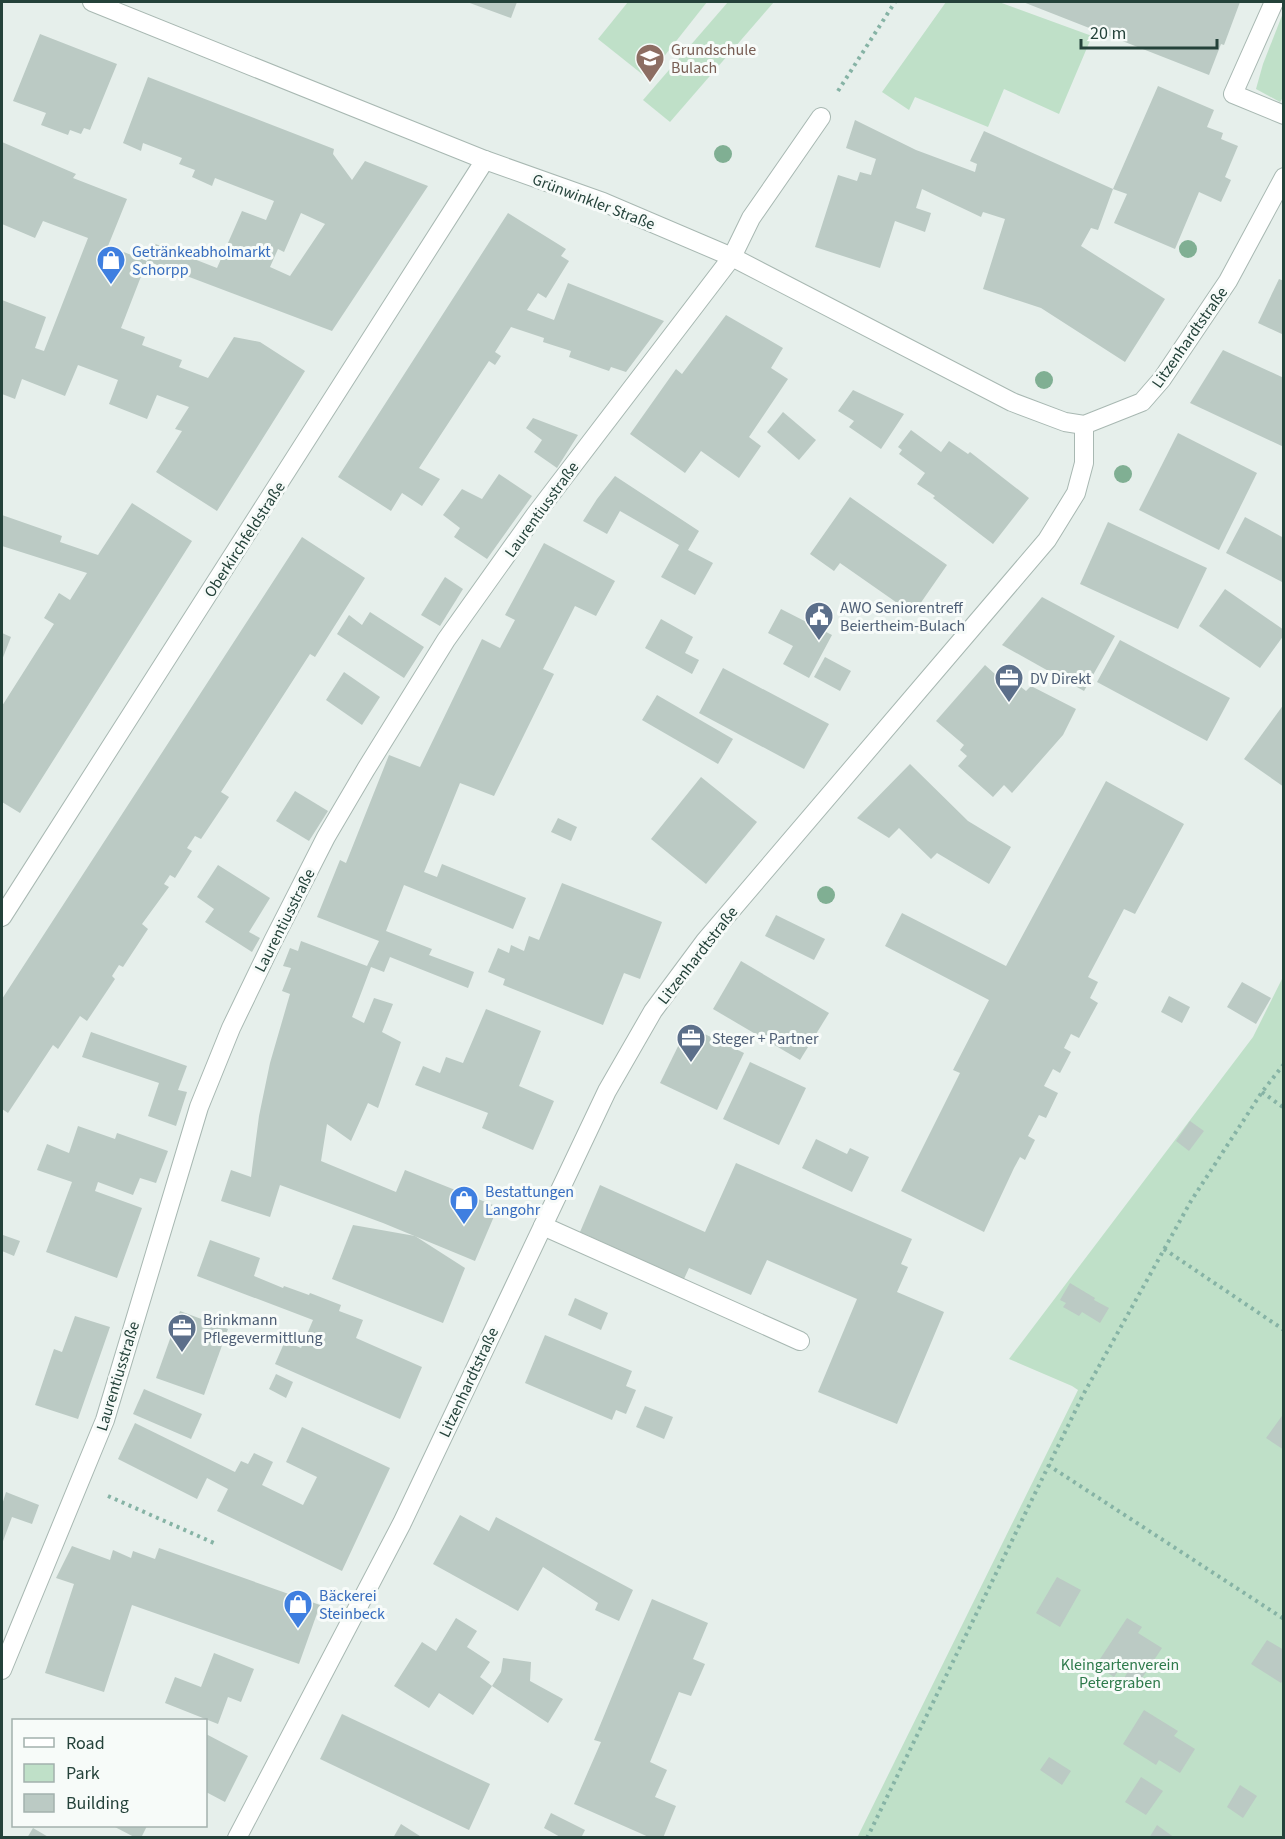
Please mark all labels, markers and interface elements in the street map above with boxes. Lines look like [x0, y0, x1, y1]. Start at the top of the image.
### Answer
scale bar [1081, 12, 1218, 50]
text: 20 m [1090, 21, 1126, 46]
place label: Grundschule Bulach [671, 39, 756, 79]
school or university icon: Grundschule Bulach [634, 42, 666, 84]
street label: Grünwinkler Straße [529, 168, 658, 235]
place label: Getränkeabholmarkt Schorpp [132, 241, 271, 281]
shop icon: Getränkeabholmarkt Schorpp [95, 244, 127, 286]
street label: Litzenhardtstraße [1147, 283, 1233, 393]
street label: Laurentiusstraße [500, 457, 584, 562]
street label: Oberkirchfeldstraße [199, 477, 291, 602]
place label: AWO Seniorentreff Beiertheim-Bulach [840, 597, 965, 637]
public building icon: AWO Seniorentreff Beiertheim-Bulach [803, 600, 835, 642]
office icon: DV Direkt [993, 662, 1025, 704]
place label: DV Direkt [1030, 668, 1092, 690]
street label: Laurentiusstraße [249, 865, 320, 976]
street label: Litzenhardtstraße [653, 902, 743, 1009]
office icon: Steger + Partner [675, 1022, 707, 1064]
place label: Steger + Partner [712, 1028, 819, 1050]
place label: Bestattungen Langohr [485, 1181, 574, 1221]
shop icon: Bestattungen Langohr [448, 1184, 480, 1226]
place label: Brinkmann Pflegevermittlung [203, 1309, 323, 1349]
office icon: Brinkmann Pflegevermittlung [166, 1312, 198, 1354]
street label: Laurentiusstraße [91, 1319, 145, 1434]
street label: Litzenhardtstraße [434, 1324, 504, 1441]
place label: Bäckerei Steinbeck [319, 1585, 385, 1625]
shop icon: Bäckerei Steinbeck [282, 1588, 314, 1630]
park label: Kleingartenverein Petergraben [1061, 1654, 1179, 1694]
legend [12, 1719, 207, 1827]
text: Road [66, 1731, 105, 1756]
text: Park [66, 1761, 100, 1786]
text: Building [66, 1791, 129, 1816]

